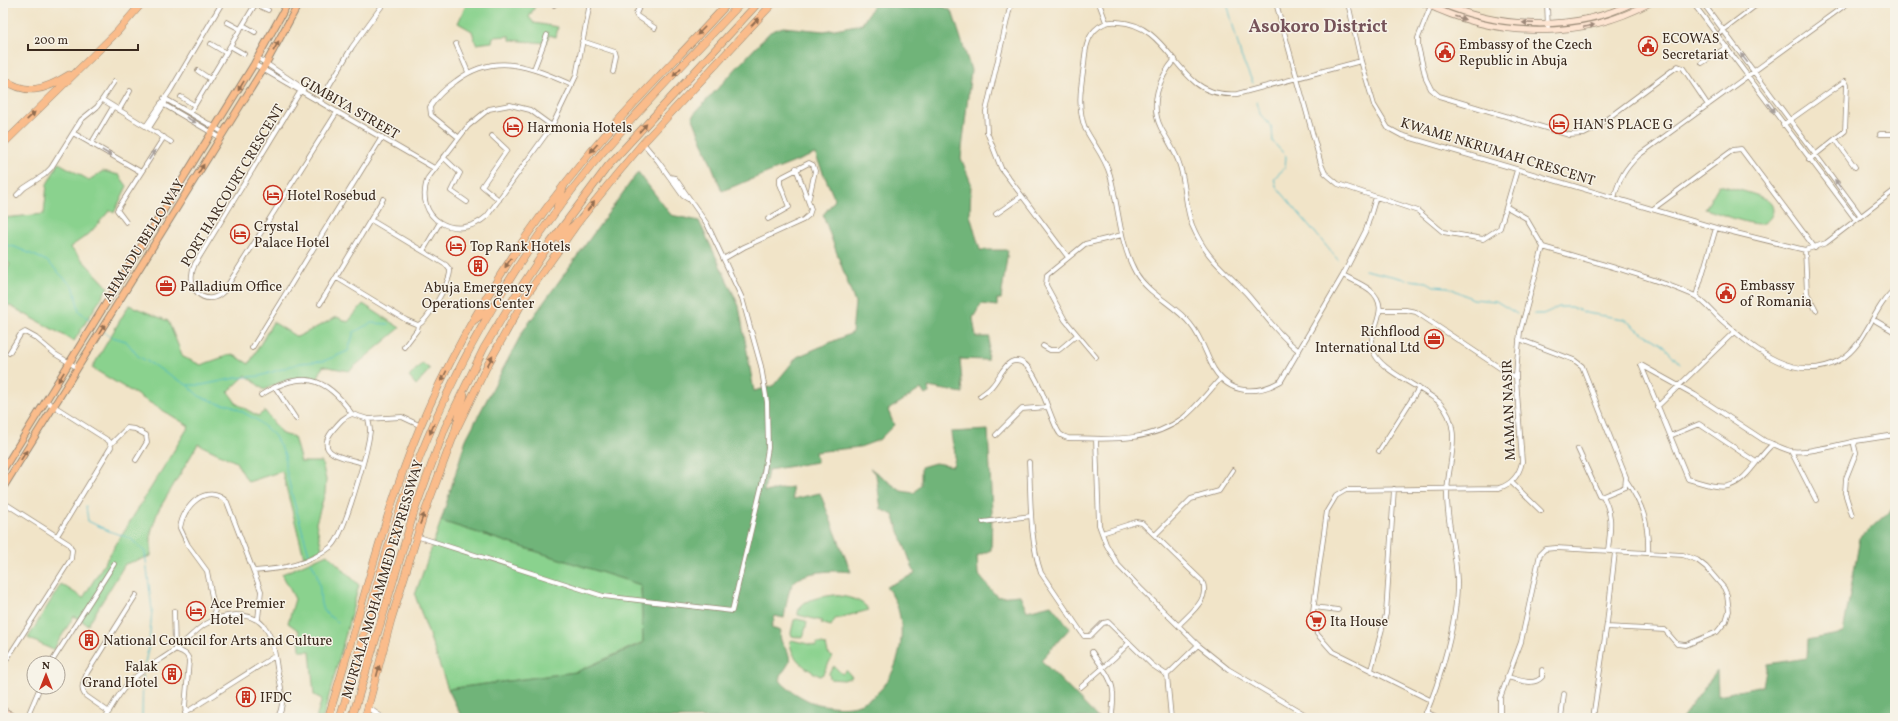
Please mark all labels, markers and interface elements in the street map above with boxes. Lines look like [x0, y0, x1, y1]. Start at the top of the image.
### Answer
district label: Asokoro District [1249, 15, 1388, 40]
one-way arrow [1455, 15, 1467, 21]
one-way arrow [750, 17, 760, 27]
one-way arrow [1522, 19, 1534, 26]
one-way arrow [1582, 22, 1595, 28]
scale bar [28, 26, 138, 52]
one-way arrow [697, 26, 706, 37]
place label: ECOWAS Secretariat [1662, 30, 1729, 65]
text: 200 m [34, 33, 68, 49]
public building icon: ECOWAS Secretariat [1637, 35, 1659, 57]
place label: Embassy of the Czech Republic in Abuja [1459, 36, 1592, 71]
one-way arrow [273, 40, 279, 52]
public building icon: Embassy of the Czech Republic in Abuja [1434, 41, 1456, 63]
one-way arrow [1740, 52, 1748, 63]
one-way arrow [672, 67, 681, 78]
street label: GIMBIYA STREET [296, 72, 402, 144]
one-way arrow [238, 80, 245, 92]
street label: PORT HARCOURT CRESCENT [177, 101, 289, 270]
one-way arrow [1767, 102, 1775, 113]
one-way arrow [26, 111, 36, 121]
hotel icon: HAN'S PLACE G [1548, 113, 1570, 135]
street label: KWAME NKRUMAH CRESCENT [1398, 114, 1597, 191]
hotel icon: Harmonia Hotels [502, 116, 524, 138]
place label: HAN'S PLACE G [1573, 116, 1673, 135]
one-way arrow [185, 117, 197, 124]
place label: Harmonia Hotels [527, 119, 632, 138]
one-way arrow [638, 123, 647, 133]
one-way arrow [590, 142, 599, 153]
one-way arrow [101, 149, 113, 156]
one-way arrow [149, 149, 156, 161]
one-way arrow [198, 163, 205, 175]
street label: AHMADU BELLO WAY [99, 176, 190, 306]
one-way arrow [1834, 179, 1842, 190]
hotel icon: Hotel Rosebud [262, 184, 284, 206]
place label: Hotel Rosebud [287, 187, 376, 206]
one-way arrow [587, 200, 596, 211]
place label: Crystal Palace Hotel [254, 218, 330, 253]
hotel icon: Crystal Palace Hotel [229, 223, 251, 245]
hotel icon: Top Rank Hotels [445, 235, 467, 257]
place label: Top Rank Hotels [470, 238, 570, 257]
building icon: Abuja Emergency Operations Center [467, 255, 489, 277]
one-way arrow [505, 257, 512, 269]
office icon: Palladium Office [155, 275, 177, 297]
place label: Embassy of Romania [1740, 277, 1812, 312]
place label: Palladium Office [180, 278, 282, 297]
place label: Abuja Emergency Operations Center [422, 279, 534, 314]
public building icon: Embassy of Romania [1715, 282, 1737, 304]
one-way arrow [99, 323, 106, 335]
place label: Richflood International Ltd [1315, 323, 1420, 358]
office icon: Richflood International Ltd [1423, 328, 1445, 350]
one-way arrow [486, 355, 493, 367]
street label: MAMAN NASIR [1498, 359, 1521, 461]
one-way arrow [441, 370, 448, 382]
one-way arrow [58, 371, 65, 382]
one-way arrow [429, 423, 435, 434]
one-way arrow [20, 449, 27, 461]
street label: MURTALA MOHAMMED EXPRESSWAY [338, 457, 429, 701]
one-way arrow [420, 513, 426, 525]
place label: Ace Premier Hotel [210, 595, 285, 630]
hotel icon: Ace Premier Hotel [185, 600, 207, 622]
supermarket icon: Ita House [1305, 610, 1327, 632]
place label: Ita House [1330, 613, 1389, 632]
building icon: National Council for Arts and Culture [78, 629, 100, 651]
place label: National Council for Arts and Culture [103, 632, 333, 651]
north arrow [26, 655, 66, 695]
place label: Falak Grand Hotel [82, 658, 158, 693]
text: N [42, 659, 50, 674]
building icon: Falak Grand Hotel [161, 663, 183, 685]
one-way arrow [375, 664, 381, 676]
building icon: IFDC [235, 686, 257, 708]
place label: IFDC [260, 689, 292, 708]

